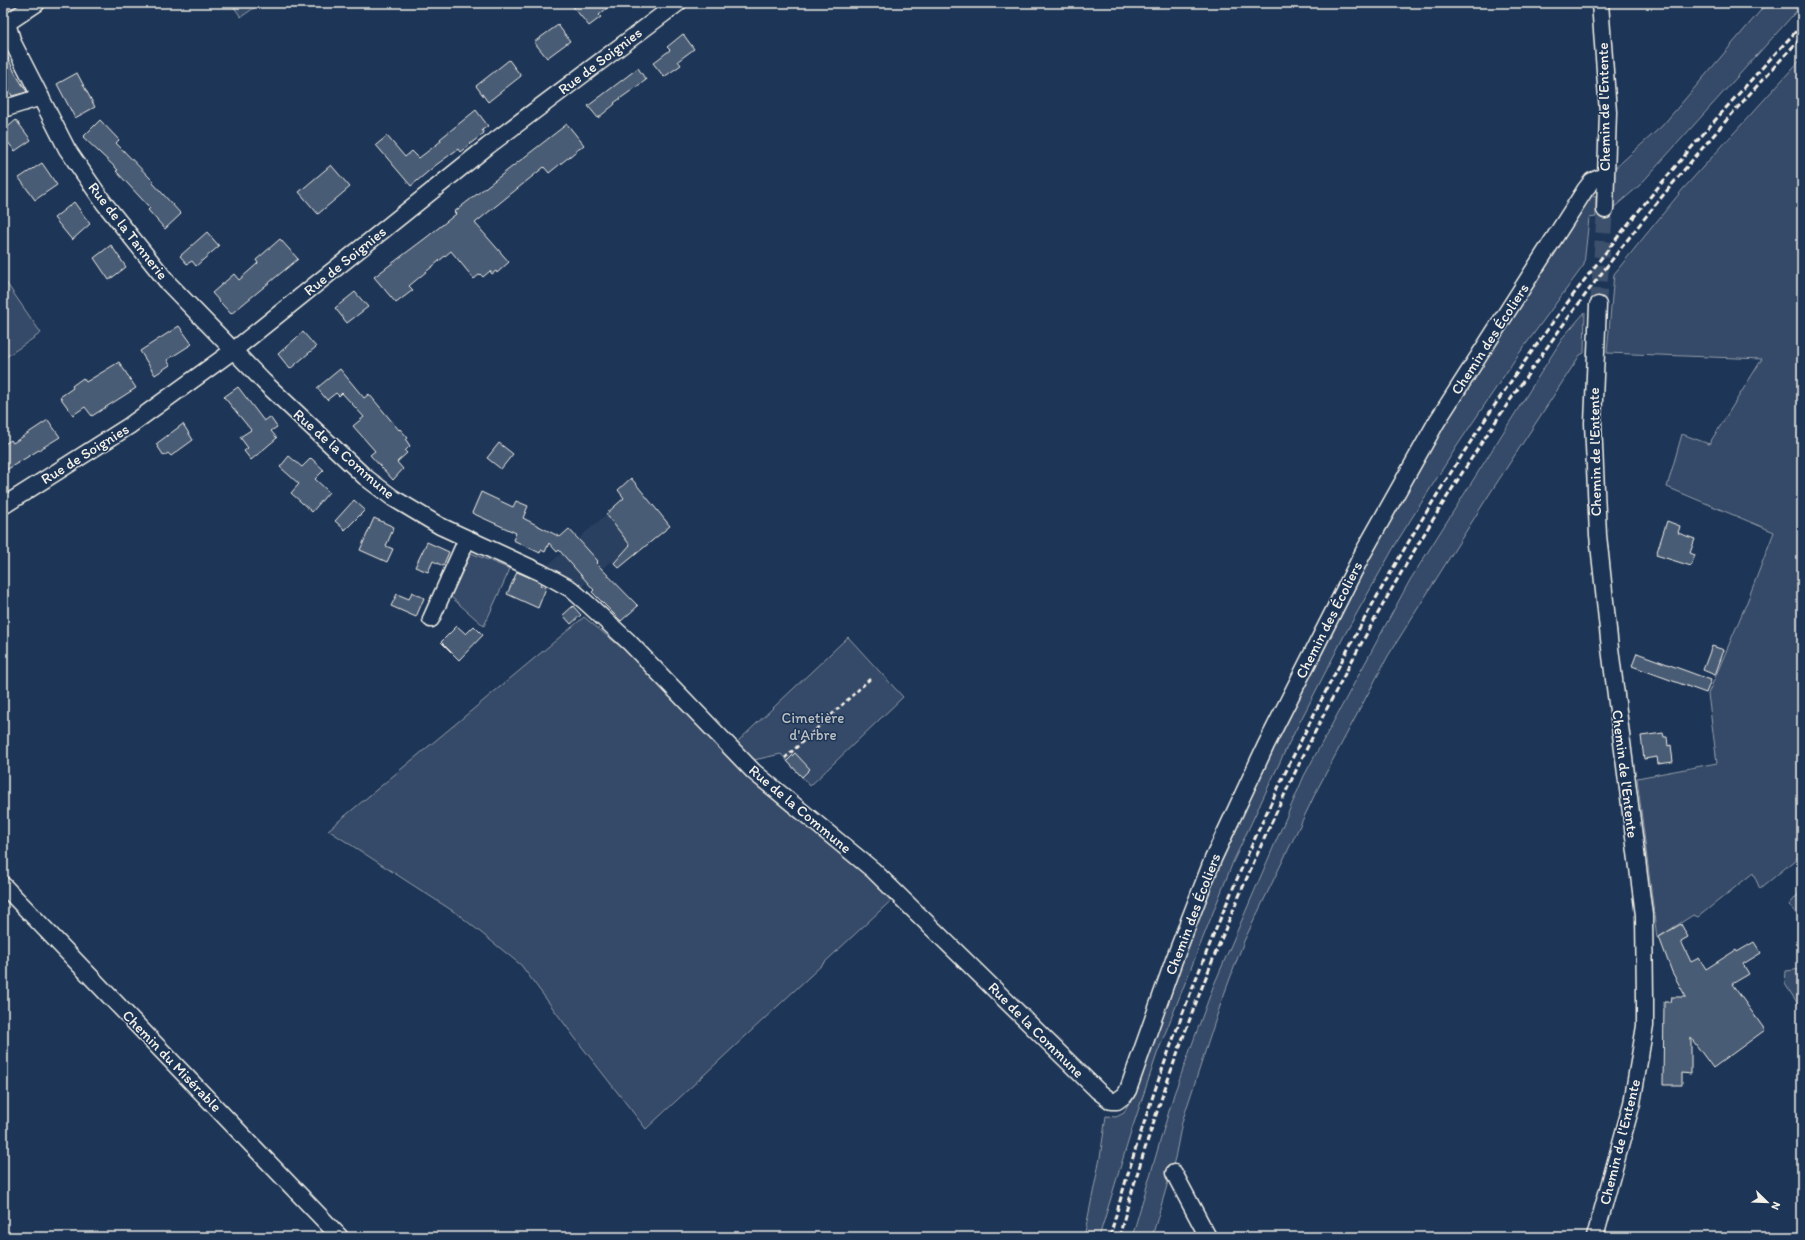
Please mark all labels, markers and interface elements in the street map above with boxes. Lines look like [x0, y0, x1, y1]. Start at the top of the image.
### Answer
street label: Rue de Soignies [554, 23, 646, 98]
street label: Chemin de l'Entente [1594, 42, 1614, 172]
street label: Rue de la Tannerie [84, 179, 172, 283]
street label: Rue de Soignies [300, 222, 390, 300]
street label: Chemin des Écoliers [1447, 280, 1533, 398]
street label: Chemin de l'Entente [1585, 387, 1605, 517]
street label: Rue de la Commune [290, 405, 398, 503]
street label: Rue de Soignies [38, 420, 133, 488]
street label: Chemin des Écoliers [1292, 558, 1366, 682]
park label: Cimetière d'Arbre [782, 709, 844, 744]
street label: Chemin de l'Entente [1608, 709, 1642, 839]
street label: Rue de la Commune [745, 761, 855, 857]
street label: Chemin des Écoliers [1161, 850, 1225, 977]
street label: Rue de la Commune [984, 978, 1088, 1082]
street label: Chemin du Misérable [119, 1006, 225, 1116]
street label: Chemin de l'Entente [1596, 1077, 1644, 1207]
north arrow [1747, 1182, 1787, 1222]
text: N [1768, 1200, 1783, 1212]

